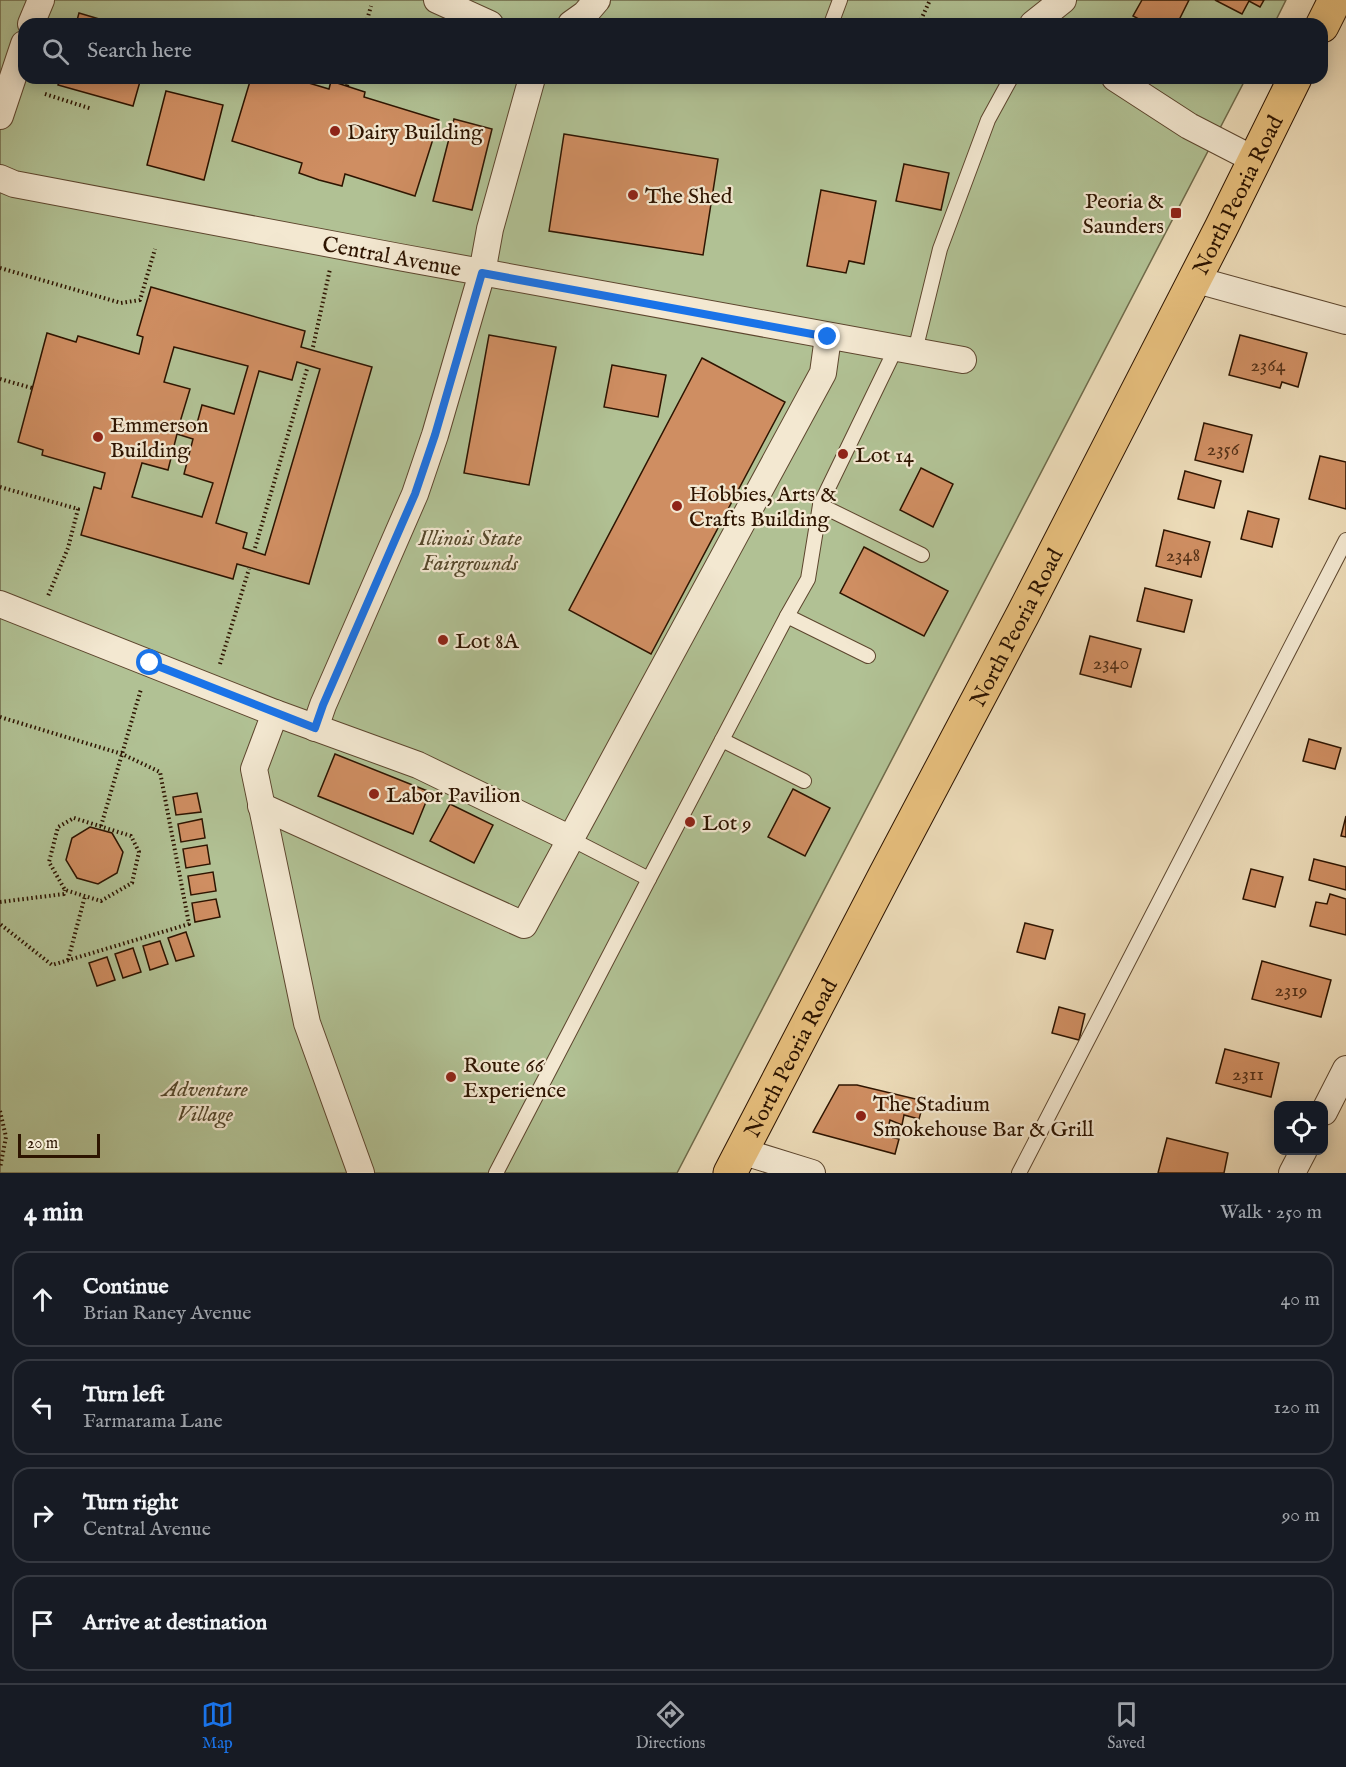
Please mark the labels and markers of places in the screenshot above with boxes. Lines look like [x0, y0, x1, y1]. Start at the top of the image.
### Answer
place label: Dairy Building [347, 119, 484, 147]
marker: Dairy Building [328, 124, 342, 138]
place label: The Shed [645, 183, 733, 211]
marker: The Shed [626, 188, 640, 202]
place label: Peoria & Saunders [1082, 188, 1164, 241]
marker: Peoria & Saunders [1169, 206, 1183, 220]
place label: Emmerson Building [110, 412, 209, 465]
marker: Emmerson Building [91, 430, 105, 444]
place label: Lot 14 [855, 442, 914, 470]
marker: Lot 14 [836, 447, 850, 461]
place label: Hobbies, Arts & Crafts Building [689, 481, 837, 534]
marker: Hobbies, Arts & Crafts Building [670, 499, 684, 513]
place label: Lot 8A [455, 628, 520, 656]
marker: Lot 8A [436, 633, 450, 647]
place label: Labor Pavilion [386, 782, 521, 810]
marker: Labor Pavilion [367, 787, 381, 801]
place label: Lot 9 [702, 810, 752, 838]
marker: Lot 9 [683, 815, 697, 829]
place label: Route 66 Experience [463, 1052, 566, 1105]
marker: Route 66 Experience [444, 1070, 458, 1084]
place label: The Stadium Smokehouse Bar & Grill [873, 1091, 1094, 1144]
marker: The Stadium Smokehouse Bar & Grill [854, 1109, 868, 1123]

